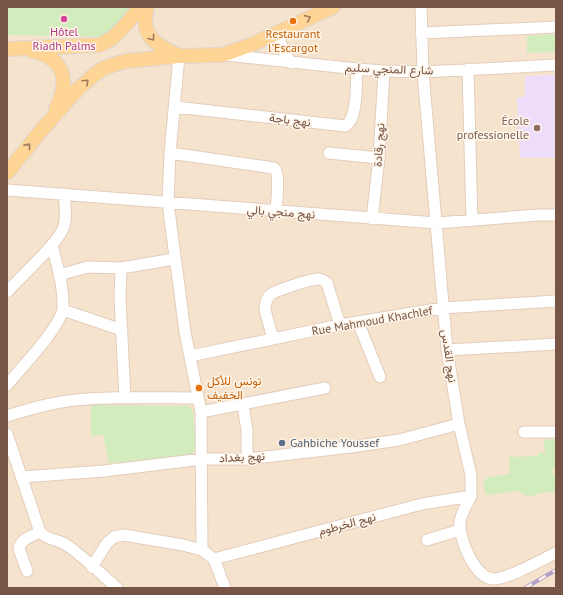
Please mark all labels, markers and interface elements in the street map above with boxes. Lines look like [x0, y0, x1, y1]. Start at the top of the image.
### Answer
marker: Hôtel Riadh Palms [59, 14, 69, 24]
one-way arrow [304, 15, 312, 23]
marker: Restaurant l'Escargot [288, 16, 298, 26]
place label: Hôtel Riadh Palms [32, 24, 96, 53]
place label: Restaurant l'Escargot [266, 26, 320, 55]
one-way arrow [147, 34, 154, 41]
street label: شارع المنجي سليم [344, 59, 434, 81]
one-way arrow [81, 79, 89, 87]
street label: نهج باجة [268, 110, 312, 131]
place label: École professionelle [457, 113, 529, 142]
street label: نهج رقادة [369, 122, 390, 168]
marker: École professionelle [532, 123, 542, 133]
one-way arrow [24, 144, 31, 151]
street label: نهج منجي بالي [246, 202, 316, 224]
street label: Rue Mahmoud Khachlef [310, 302, 435, 339]
street label: نهج القدس [436, 328, 461, 384]
place label: تونس للأكل الخفيف [207, 373, 262, 402]
marker: تونس للأكل الخفيف [194, 383, 204, 393]
place label: Gahbiche Youssef [290, 435, 380, 450]
marker: Gahbiche Youssef [277, 438, 287, 448]
street label: نهج بغداد [219, 448, 266, 467]
street label: نهج الخرطوم [316, 509, 378, 540]

